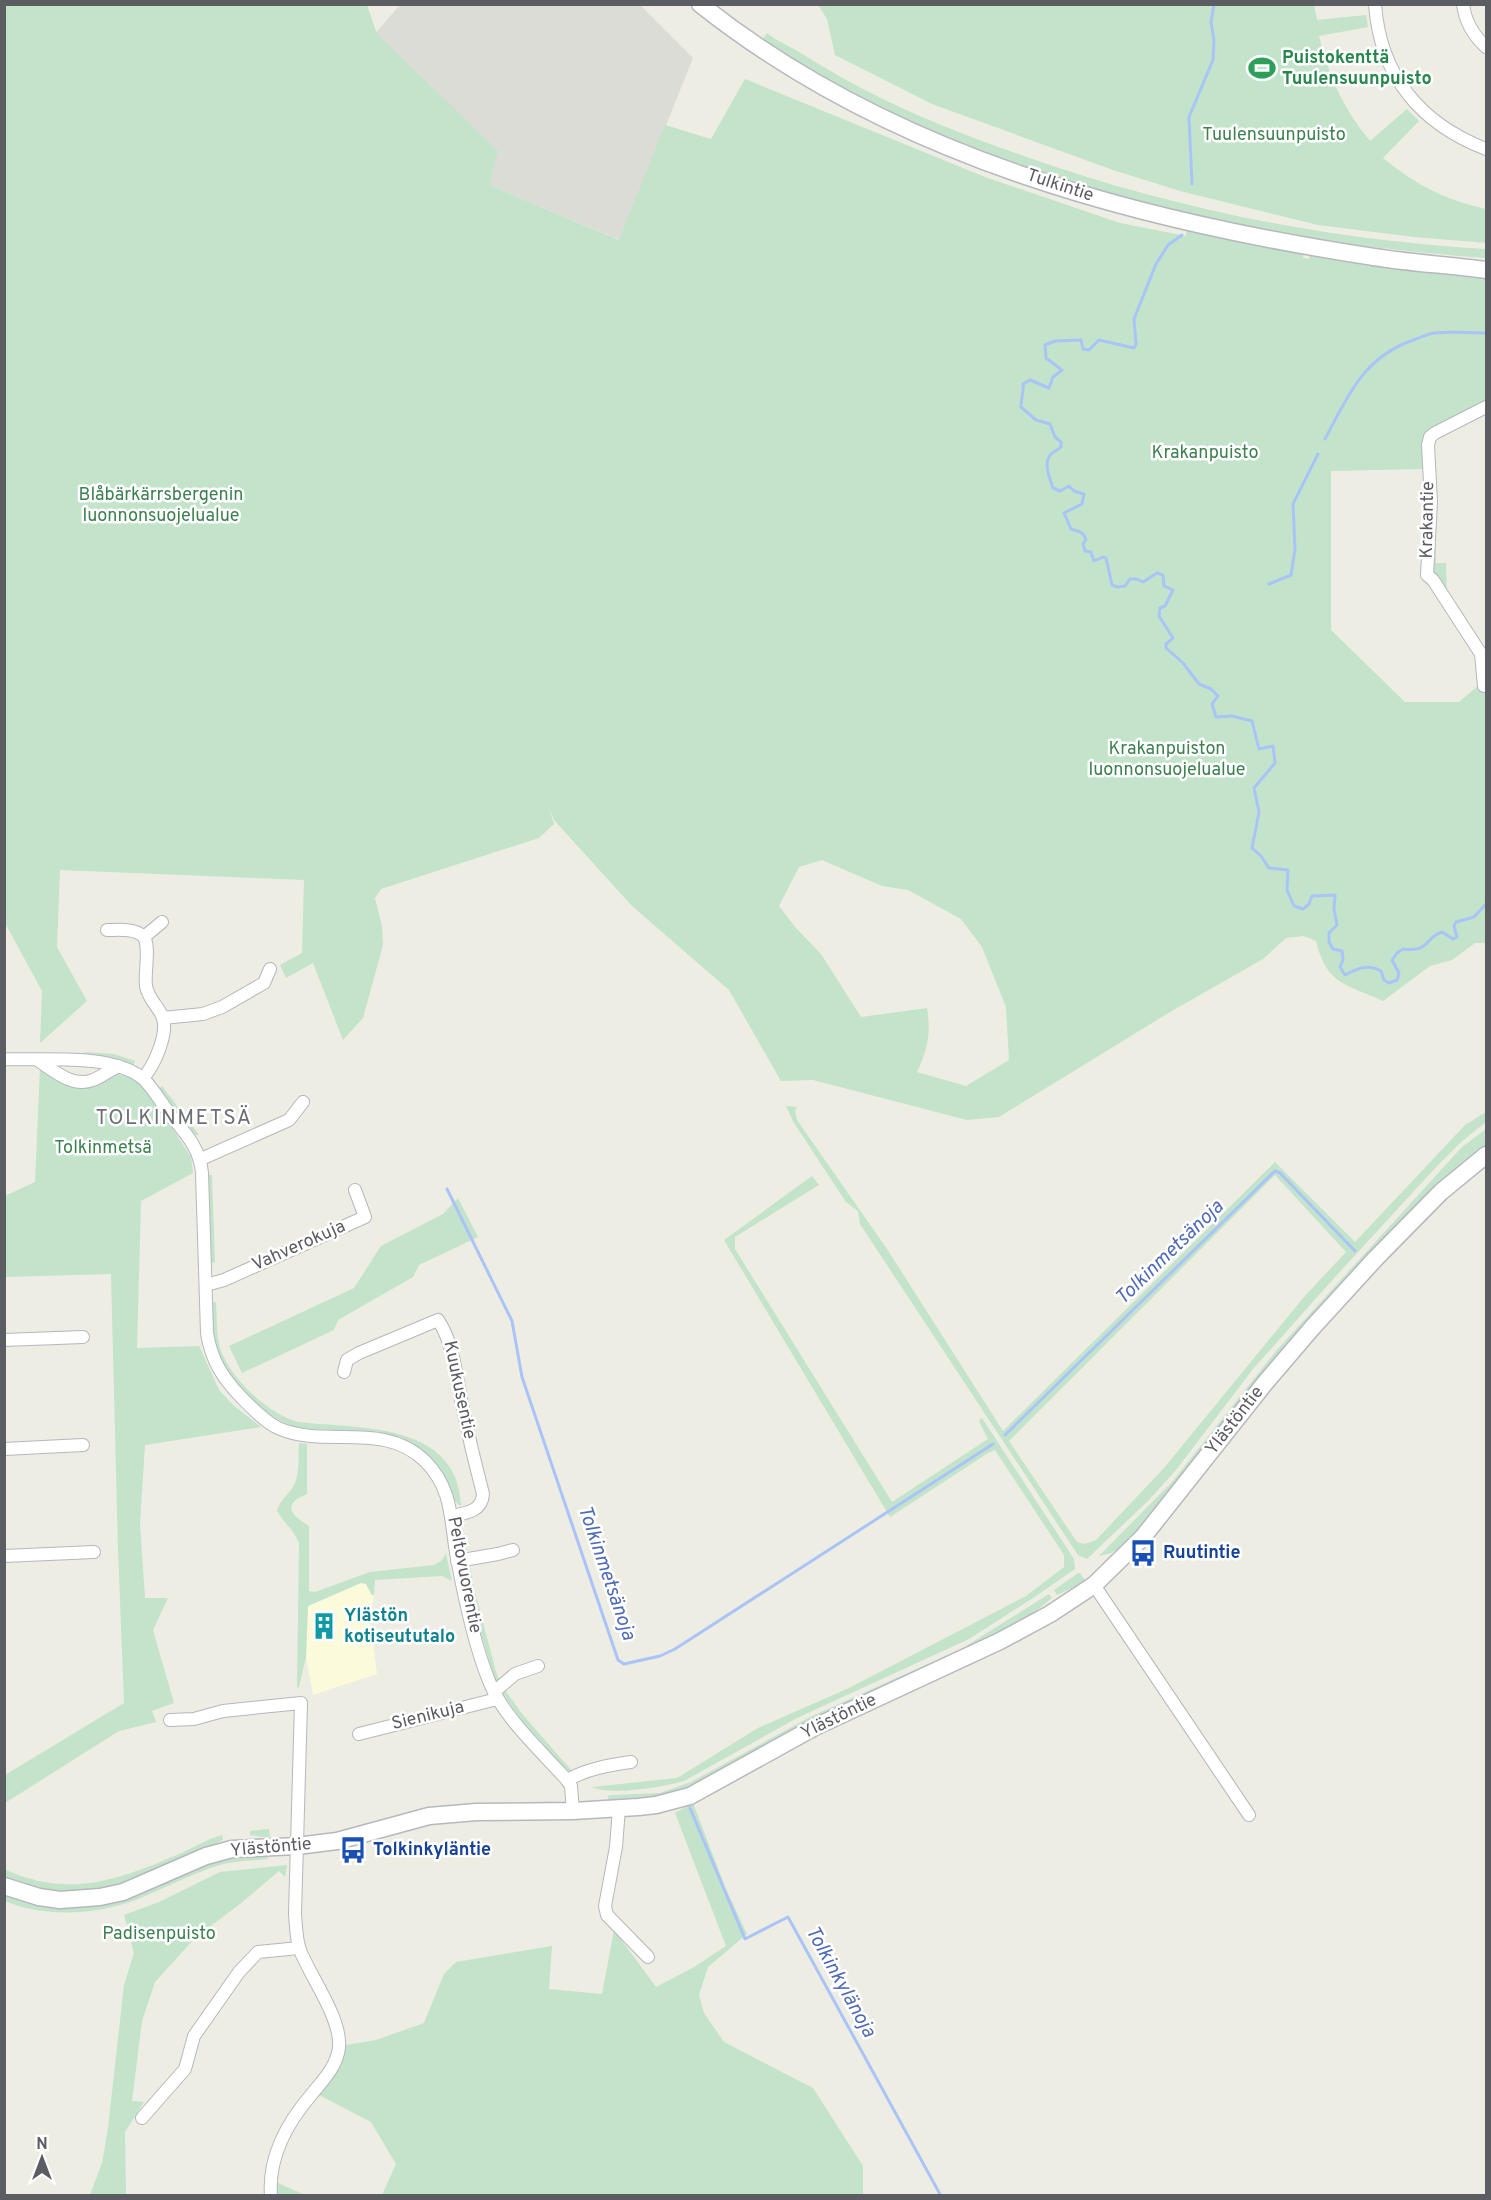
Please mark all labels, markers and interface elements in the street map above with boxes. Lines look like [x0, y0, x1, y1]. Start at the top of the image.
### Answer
place label: Puistokenttä Tuulensuunpuisto [1282, 47, 1432, 91]
sports icon: Puistokenttä Tuulensuunpuisto [1247, 53, 1277, 83]
park label: Tuulensuunpuisto [1202, 124, 1346, 147]
street label: Tulkintie [1023, 164, 1097, 208]
park label: Krakanpuisto [1152, 442, 1258, 465]
street label: Krakantie [1416, 481, 1440, 559]
park label: Blåbärkärrsbergenin luonnonsuojelualue [79, 484, 243, 528]
park label: Krakanpuiston luonnonsuojelualue [1088, 738, 1246, 782]
district label: TOLKINMETSÄ [96, 1105, 252, 1132]
park label: Tolkinmetsä [54, 1137, 152, 1160]
water label: Tolkinmetsänoja [1110, 1194, 1230, 1311]
street label: Vahverokuja [249, 1215, 349, 1277]
street label: Kuukusentie [437, 1339, 481, 1441]
street label: Ylästöntie [1201, 1382, 1269, 1460]
water label: Tolkinmetsänoja [571, 1502, 641, 1644]
street label: Peltovuorentie [441, 1515, 487, 1635]
bus stop icon: Ruutintie [1128, 1538, 1158, 1568]
place label: Ruutintie [1163, 1542, 1240, 1565]
place label: Ylästön kotiseututalo [344, 1605, 455, 1649]
building icon: Ylästön kotiseututalo [309, 1611, 339, 1641]
street label: Ylästöntie [797, 1689, 881, 1745]
street label: Sienikuja [389, 1696, 467, 1736]
street label: Ylästöntie [229, 1833, 313, 1863]
bus stop icon: Tolkinkyläntie [338, 1835, 368, 1865]
place label: Tolkinkyläntie [373, 1839, 491, 1862]
water label: Tolkinkylänoja [799, 1922, 882, 2043]
park label: Padisenpuisto [102, 1923, 216, 1946]
north arrow [12, 2128, 72, 2188]
text: N [36, 2135, 48, 2155]

